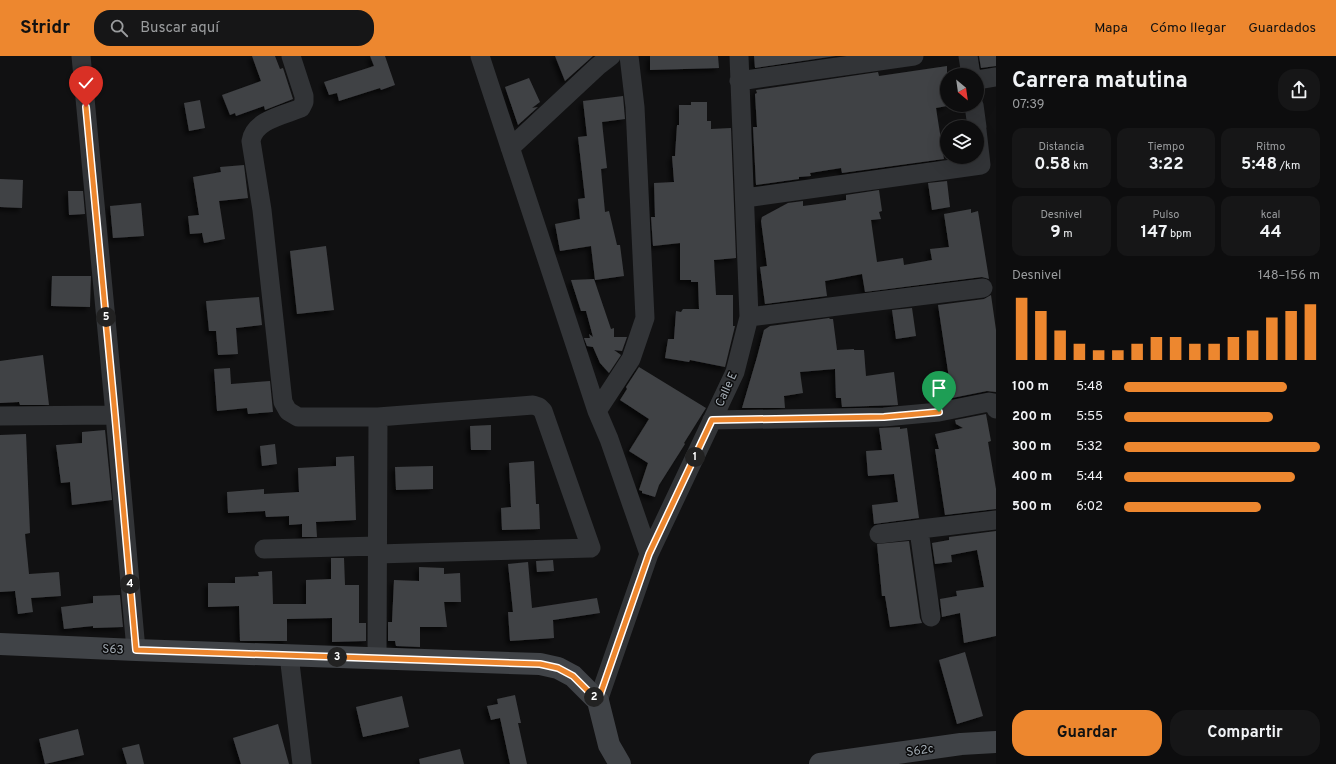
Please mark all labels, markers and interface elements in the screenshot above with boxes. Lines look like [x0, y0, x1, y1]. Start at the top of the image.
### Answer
search box [94, 10, 374, 46]
text: Stridr [20, 16, 70, 40]
icon: search [108, 17, 130, 39]
text: Buscar aquí [140, 19, 219, 38]
text: Mapa [1094, 20, 1128, 37]
text: Cómo llegar [1150, 20, 1226, 37]
text: Guardados [1248, 20, 1316, 37]
pin [69, 66, 103, 107]
north arrow [940, 68, 984, 112]
map controls [940, 68, 984, 164]
text: Carrera matutina [1012, 68, 1188, 95]
button: share [1278, 69, 1320, 111]
icon: check [75, 72, 97, 94]
text: 07:39 [1012, 97, 1044, 113]
button: layers [940, 120, 984, 164]
text: Distancia [1038, 140, 1084, 154]
text: Tiempo [1147, 140, 1185, 154]
text: Ritmo [1256, 140, 1285, 154]
text: 0.58 [1034, 154, 1071, 176]
text: 3:22 [1148, 154, 1184, 176]
text: 5:48 [1241, 154, 1277, 176]
text: km [1071, 159, 1088, 173]
text: /km [1277, 159, 1300, 173]
text: Desnivel [1040, 208, 1082, 222]
text: Pulso [1152, 208, 1180, 222]
text: kcal [1261, 208, 1280, 222]
text: 9 [1050, 222, 1061, 244]
text: 147 [1140, 222, 1167, 244]
text: 44 [1260, 222, 1282, 244]
text: m [1061, 227, 1073, 241]
text: bpm [1167, 227, 1192, 241]
text: Desnivel [1012, 268, 1061, 284]
text: 148–156 m [1258, 268, 1320, 284]
pin: 5 [96, 307, 116, 327]
text: 5 [103, 310, 109, 324]
street label: Calle E [712, 369, 742, 409]
pin [922, 371, 956, 412]
icon: arrive [928, 377, 950, 399]
text: 100 m [1012, 379, 1049, 395]
text: 5:48 [1076, 379, 1103, 395]
text: 200 m [1012, 409, 1052, 425]
text: 5:55 [1076, 409, 1103, 425]
text: 300 m [1012, 439, 1051, 455]
text: 5:32 [1076, 439, 1103, 455]
pin: 1 [685, 447, 705, 467]
text: 1 [693, 450, 697, 464]
text: 400 m [1012, 469, 1052, 485]
text: 5:44 [1076, 469, 1103, 485]
text: 500 m [1012, 499, 1052, 515]
text: 6:02 [1076, 499, 1103, 515]
pin: 4 [120, 574, 140, 594]
text: 4 [126, 577, 134, 591]
street label: S63 [102, 641, 124, 659]
pin: 3 [327, 647, 347, 667]
text: 3 [334, 650, 340, 664]
pin: 2 [584, 687, 604, 707]
text: 2 [591, 690, 597, 704]
button: Guardar [1012, 710, 1162, 756]
button: Compartir [1170, 710, 1320, 756]
street label: S62c [905, 741, 935, 761]

